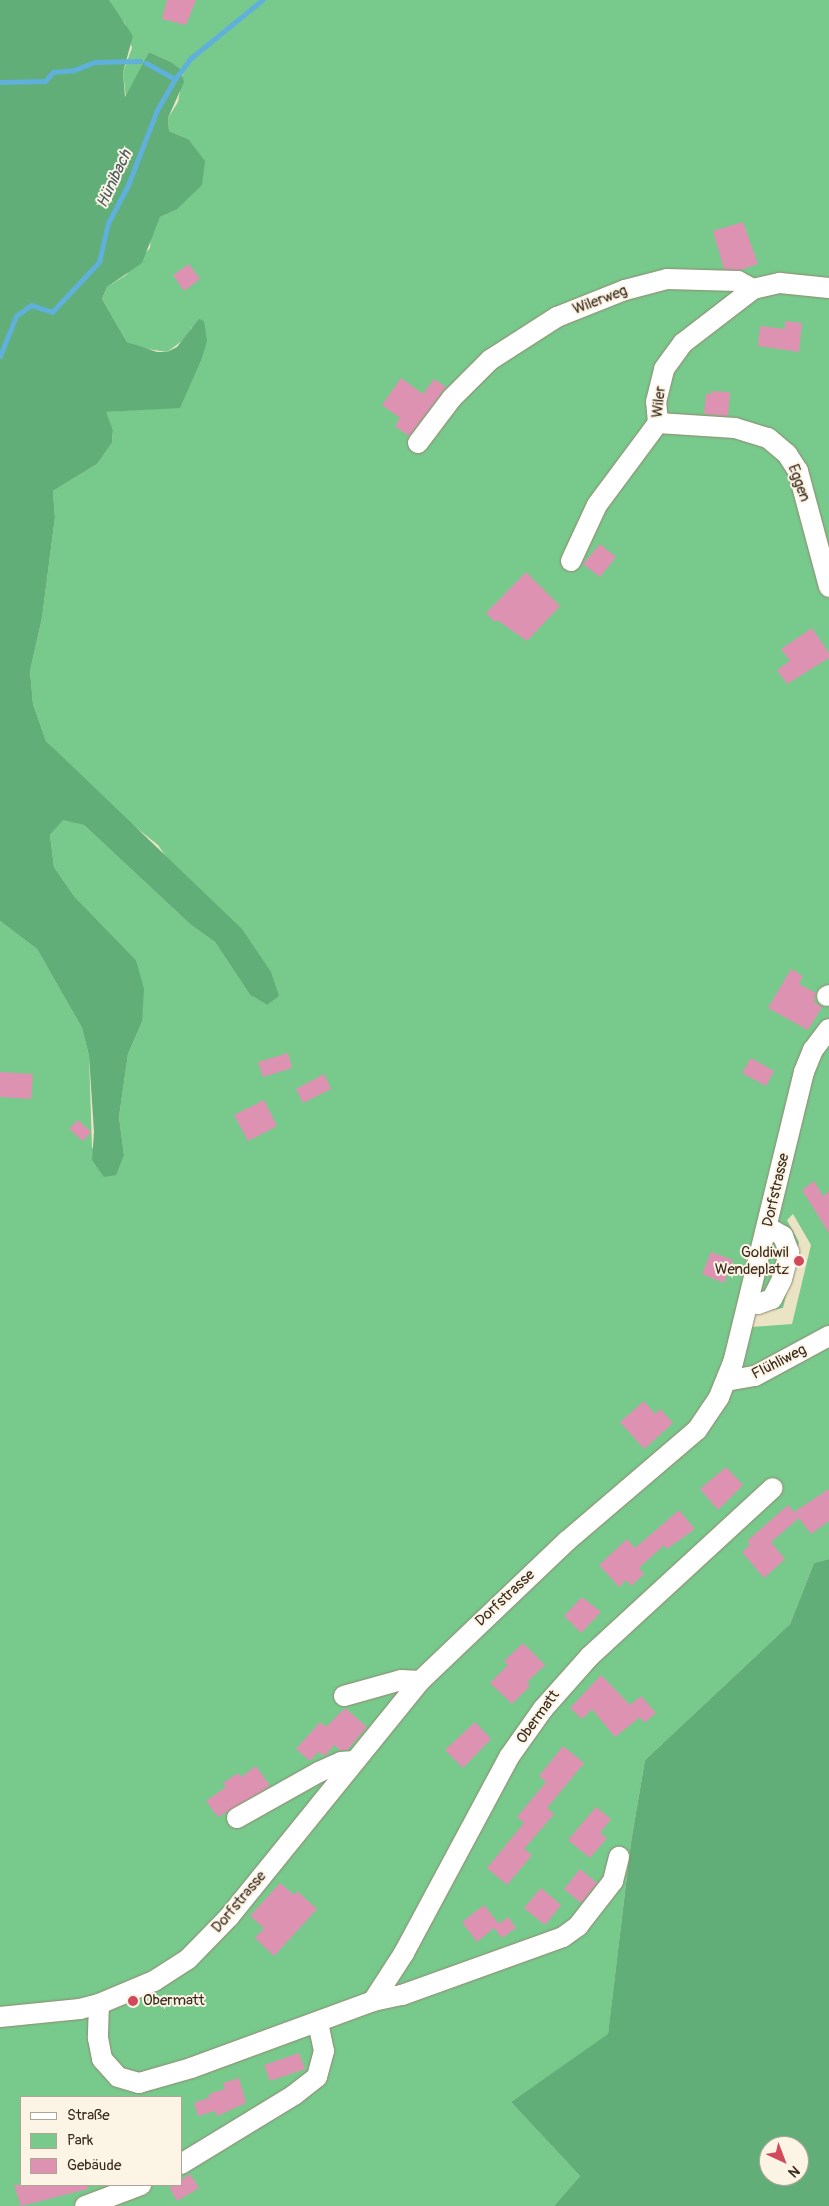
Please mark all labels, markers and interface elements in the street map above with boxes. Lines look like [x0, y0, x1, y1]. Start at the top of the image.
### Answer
water label: Hünibach [92, 147, 136, 211]
street label: Wilerweg [570, 281, 630, 319]
street label: Wiler [648, 385, 670, 419]
street label: Eggen [784, 462, 814, 504]
street label: Dorfstrasse [759, 1152, 793, 1228]
place label: Goldiwil Wendeplatz [715, 1243, 789, 1278]
marker: Goldiwil Wendeplatz [793, 1255, 805, 1267]
street label: Flühliweg [749, 1341, 809, 1383]
street label: Dorfstrasse [472, 1566, 538, 1630]
street label: Obermatt [513, 1687, 563, 1747]
street label: Dorfstrasse [208, 1868, 270, 1936]
place label: Obermatt [143, 1992, 205, 2010]
marker: Obermatt [127, 1995, 139, 2007]
legend [20, 2096, 182, 2186]
text: Straße [67, 2106, 110, 2125]
text: Park [67, 2131, 93, 2150]
north arrow [759, 2136, 809, 2186]
text: Gebäude [67, 2156, 121, 2175]
text: N [785, 2162, 803, 2181]

